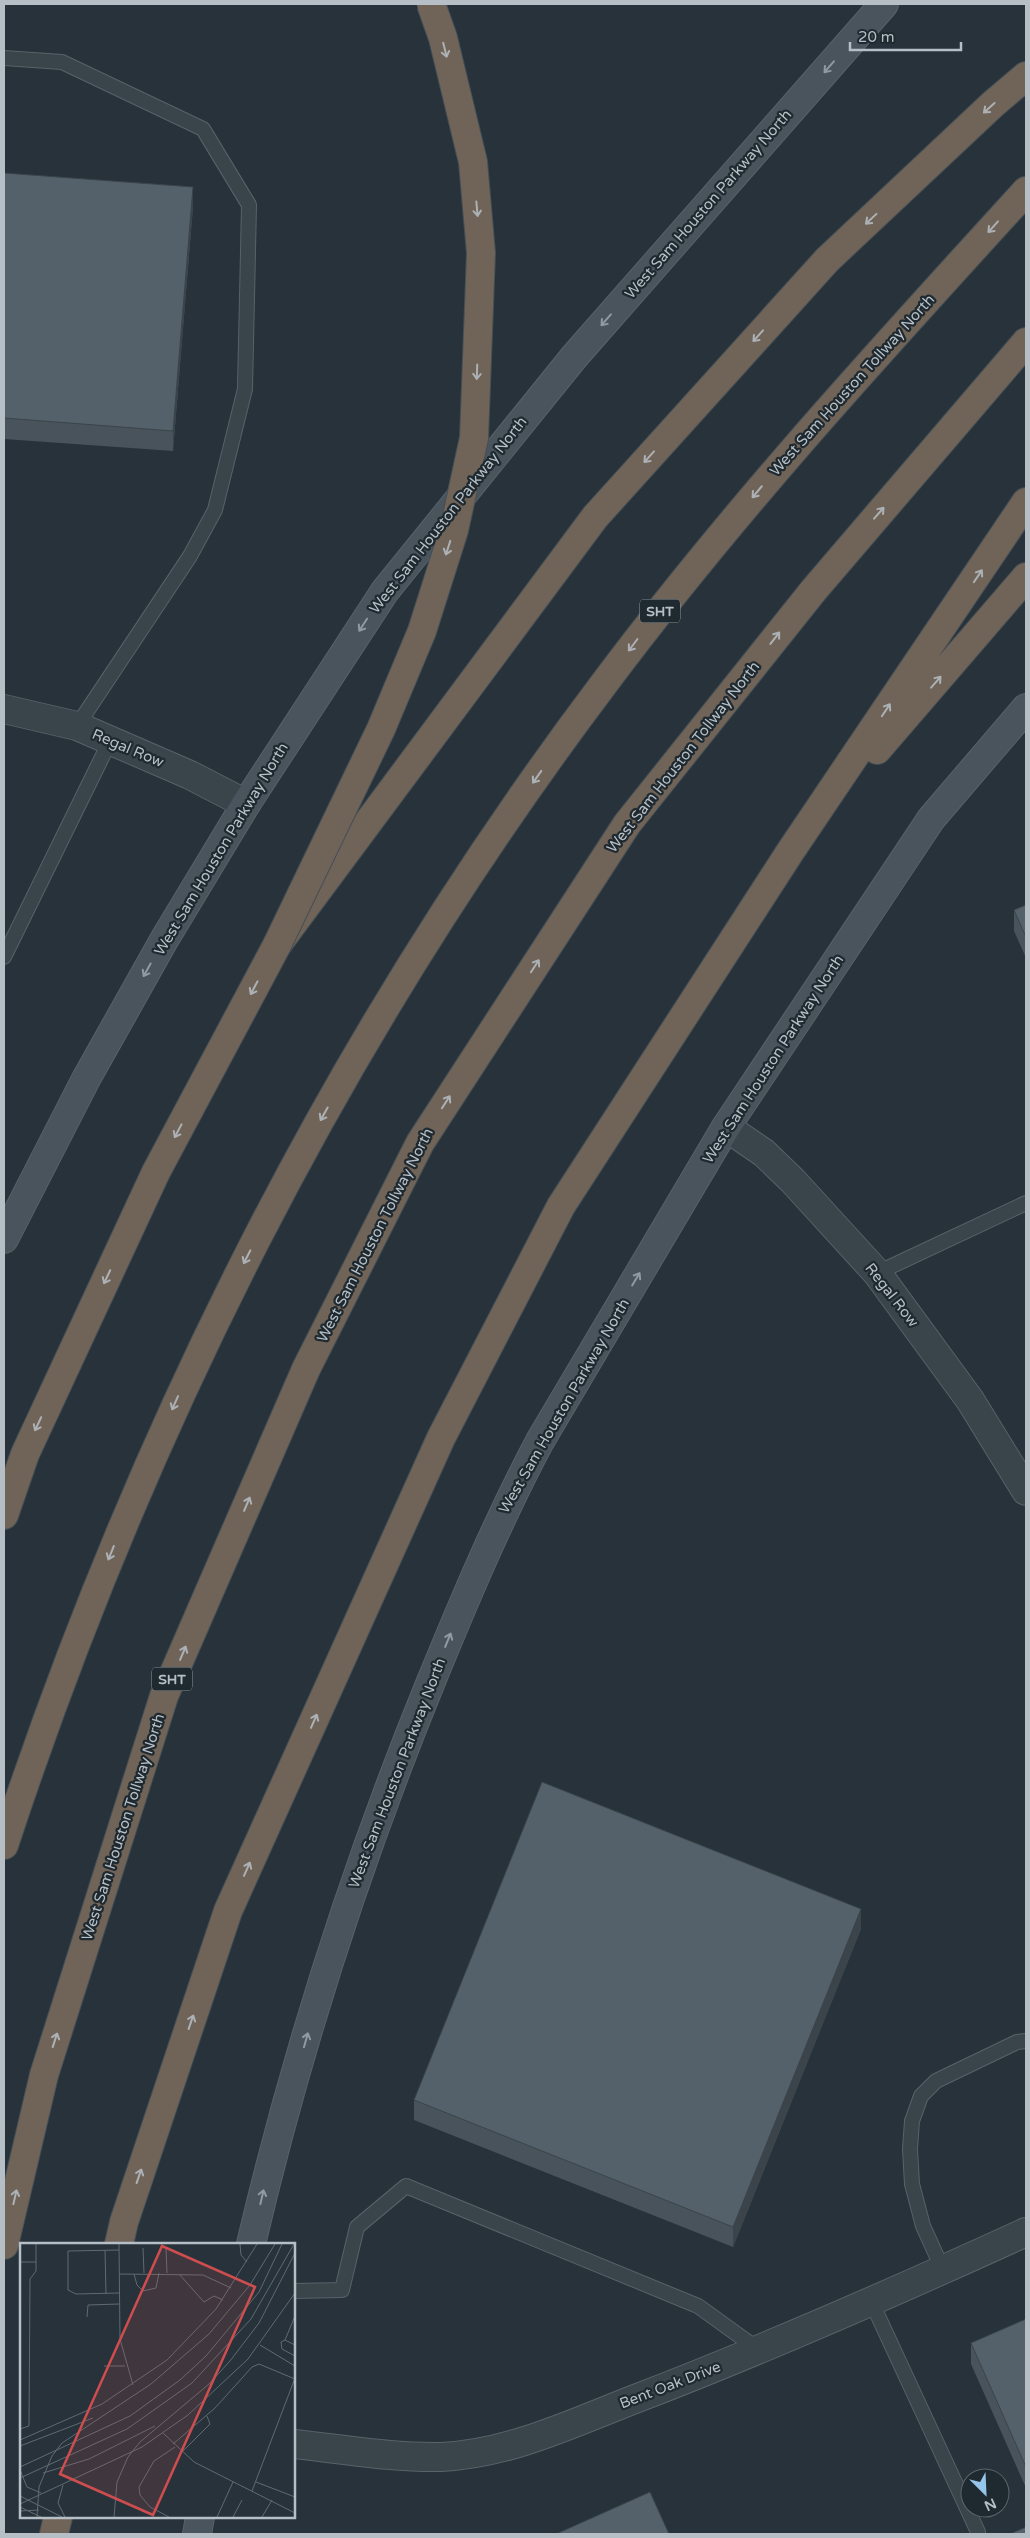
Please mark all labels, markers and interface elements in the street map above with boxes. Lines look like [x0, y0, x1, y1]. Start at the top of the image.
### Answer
scale bar [850, 20, 961, 52]
text: 20 m [858, 28, 895, 46]
one-way arrow [441, 42, 450, 58]
one-way arrow [823, 60, 835, 73]
one-way arrow [983, 102, 995, 114]
street label: West Sam Houston Parkway North [621, 106, 795, 302]
one-way arrow [472, 201, 482, 217]
one-way arrow [864, 213, 877, 225]
one-way arrow [988, 220, 999, 233]
street label: West Sam Houston Tollway North [766, 291, 938, 479]
one-way arrow [600, 313, 612, 326]
one-way arrow [752, 330, 764, 343]
one-way arrow [472, 363, 481, 379]
street label: West Sam Houston Parkway North [365, 413, 531, 617]
one-way arrow [643, 450, 655, 463]
one-way arrow [751, 485, 763, 498]
one-way arrow [873, 506, 885, 519]
one-way arrow [443, 540, 453, 556]
one-way arrow [973, 569, 983, 583]
road number: SHT [640, 600, 680, 622]
one-way arrow [358, 617, 368, 631]
one-way arrow [770, 632, 781, 645]
one-way arrow [628, 638, 638, 652]
street label: West Sam Houston Tollway North [603, 658, 763, 856]
one-way arrow [930, 676, 941, 689]
one-way arrow [881, 703, 891, 717]
street label: Regal Row [89, 725, 167, 771]
street label: West Sam Houston Parkway North [150, 739, 292, 959]
one-way arrow [532, 769, 542, 783]
street label: West Sam Houston Parkway North [699, 951, 847, 1167]
one-way arrow [530, 960, 540, 974]
one-way arrow [142, 963, 152, 977]
one-way arrow [249, 980, 259, 995]
one-way arrow [441, 1096, 451, 1110]
one-way arrow [319, 1107, 329, 1122]
one-way arrow [173, 1123, 182, 1138]
street label: West Sam Houston Tollway North [313, 1125, 437, 1345]
one-way arrow [242, 1250, 252, 1265]
street label: Regal Row [861, 1259, 923, 1331]
one-way arrow [102, 1269, 111, 1284]
one-way arrow [631, 1273, 641, 1287]
street label: West Sam Houston Parkway North [495, 1295, 633, 1517]
one-way arrow [170, 1395, 180, 1410]
one-way arrow [33, 1417, 43, 1432]
one-way arrow [243, 1497, 253, 1512]
one-way arrow [106, 1544, 115, 1560]
one-way arrow [443, 1633, 453, 1648]
one-way arrow [178, 1646, 188, 1661]
street label: West Sam Houston Parkway North [345, 1655, 449, 1891]
road number: SHT [152, 1668, 192, 1690]
street label: West Sam Houston Tollway North [78, 1711, 168, 1943]
one-way arrow [309, 1714, 319, 1729]
one-way arrow [242, 1862, 252, 1877]
one-way arrow [187, 2014, 196, 2030]
one-way arrow [51, 2032, 61, 2048]
one-way arrow [301, 2033, 311, 2049]
one-way arrow [135, 2168, 144, 2184]
one-way arrow [258, 2189, 267, 2205]
one-way arrow [11, 2190, 20, 2206]
inset map [20, 2243, 295, 2518]
street label: Bent Oak Drive [617, 2357, 723, 2413]
north arrow [960, 2468, 1010, 2518]
text: N [981, 2494, 999, 2514]

